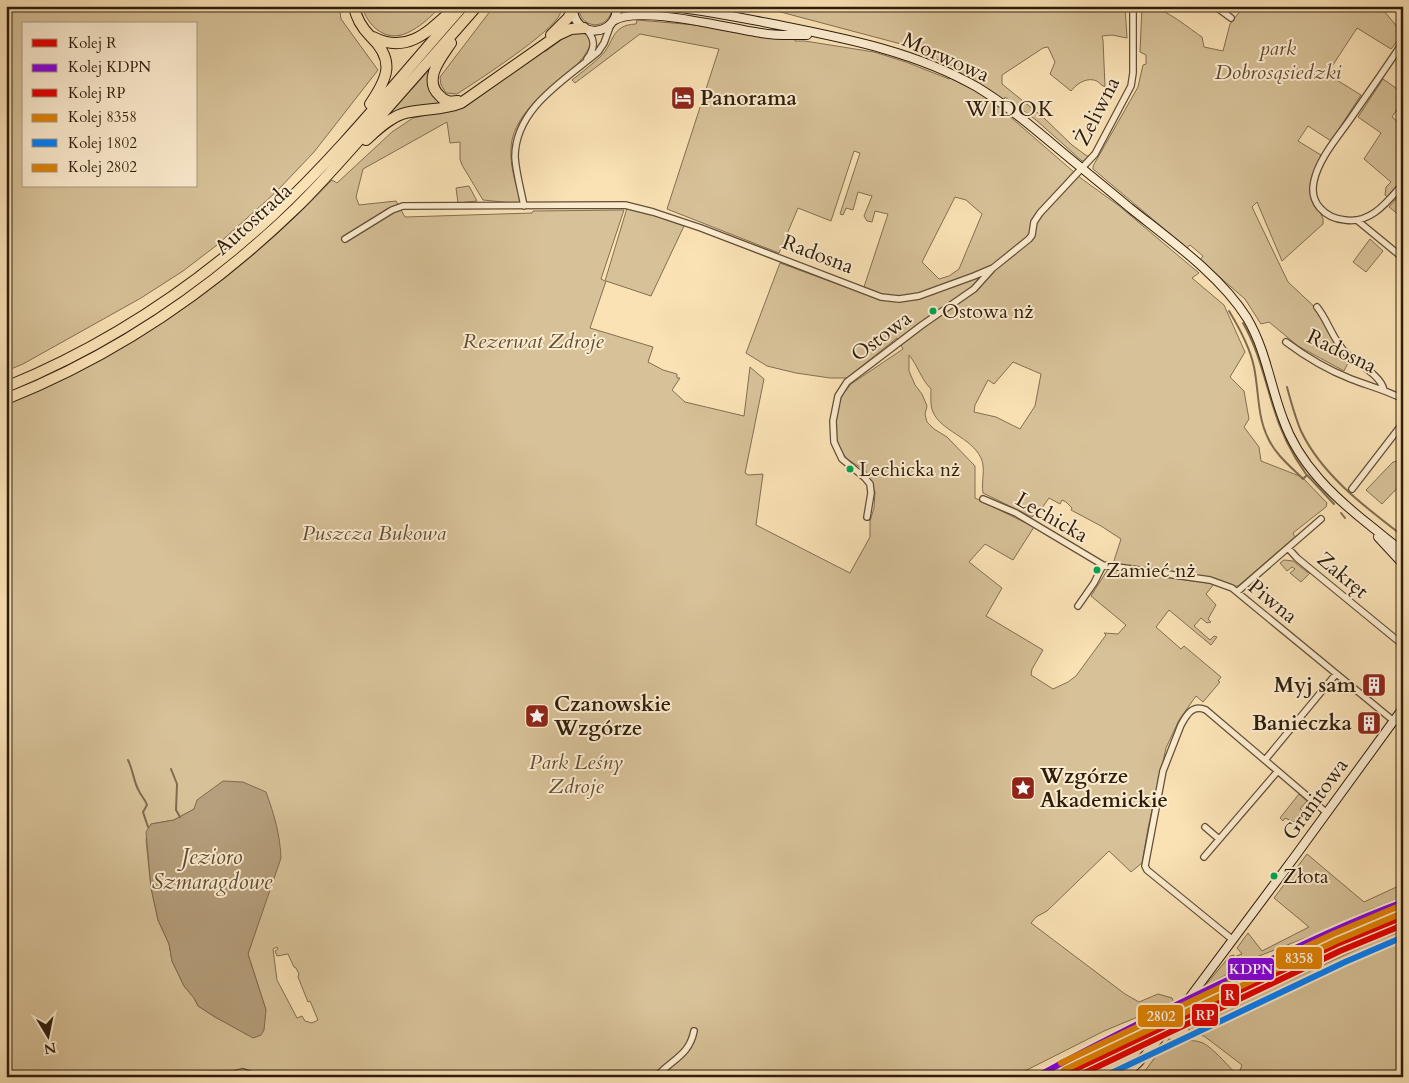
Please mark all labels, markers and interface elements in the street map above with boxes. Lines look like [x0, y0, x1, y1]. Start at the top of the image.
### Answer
legend [22, 22, 198, 188]
street label: Morwowa [897, 25, 994, 90]
text: Kolej R [68, 33, 117, 53]
park label: park Dobrosąsiedzki [1215, 34, 1342, 87]
text: Kolej KDPN [68, 57, 151, 77]
street label: Żeliwna [1068, 72, 1127, 151]
text: Kolej RP [68, 83, 126, 103]
place label: Panorama [700, 84, 797, 113]
hotel icon: Panorama [670, 85, 696, 111]
district label: WIDOK [964, 94, 1055, 124]
text: Kolej 8358 [68, 107, 137, 127]
text: Kolej 1802 [68, 133, 137, 153]
text: Kolej 2802 [68, 157, 137, 177]
street label: Autostrada [208, 177, 298, 262]
street label: Radosna [778, 228, 858, 281]
place label: Ostowa nż [942, 298, 1034, 325]
street label: Ostowa [845, 304, 918, 369]
marker: Ostowa nż [928, 306, 938, 316]
street label: Radosna [1302, 322, 1381, 381]
park label: Rezerwat Zdroje [462, 327, 604, 356]
place label: Lechicka nż [859, 456, 960, 483]
marker: Lechicka nż [845, 464, 855, 474]
street label: Lechicka [1010, 485, 1093, 550]
park label: Puszcza Bukowa [302, 519, 446, 548]
street label: Zakręt [1311, 545, 1375, 606]
place label: Zamieć nż [1106, 557, 1195, 584]
marker: Zamieć nż [1092, 565, 1102, 575]
street label: Piwna [1242, 572, 1304, 630]
place label: Myj sam [1274, 671, 1357, 700]
building icon: Myj sam [1361, 672, 1387, 698]
place label: Czanowskie Wzgórze [553, 690, 671, 743]
place icon: Czanowskie Wzgórze [524, 703, 550, 729]
place label: Banieczka [1252, 709, 1353, 738]
building icon: Banieczka [1356, 710, 1382, 736]
park label: Park Leśny Zdroje [529, 748, 623, 801]
street label: Granitowa [1276, 752, 1355, 846]
place label: Wzgórze Akademickie [1039, 762, 1168, 815]
place icon: Wzgórze Akademickie [1010, 775, 1036, 801]
water label: Jezioro Szmaragdowe [152, 842, 273, 897]
place label: Złota [1283, 863, 1329, 890]
marker: Złota [1269, 871, 1279, 881]
line badge: 8358 [1275, 946, 1323, 970]
text: 8358 [1285, 949, 1313, 968]
line badge: KDPN [1227, 957, 1275, 981]
text: KDPN [1229, 960, 1273, 979]
line badge: R [1220, 983, 1240, 1007]
text: R [1225, 986, 1236, 1005]
line badge: RP [1191, 1003, 1219, 1027]
line badge: 2802 [1137, 1004, 1184, 1028]
text: RP [1195, 1006, 1215, 1025]
text: 2802 [1147, 1007, 1175, 1026]
north arrow [22, 1010, 72, 1060]
text: N [43, 1038, 58, 1059]

